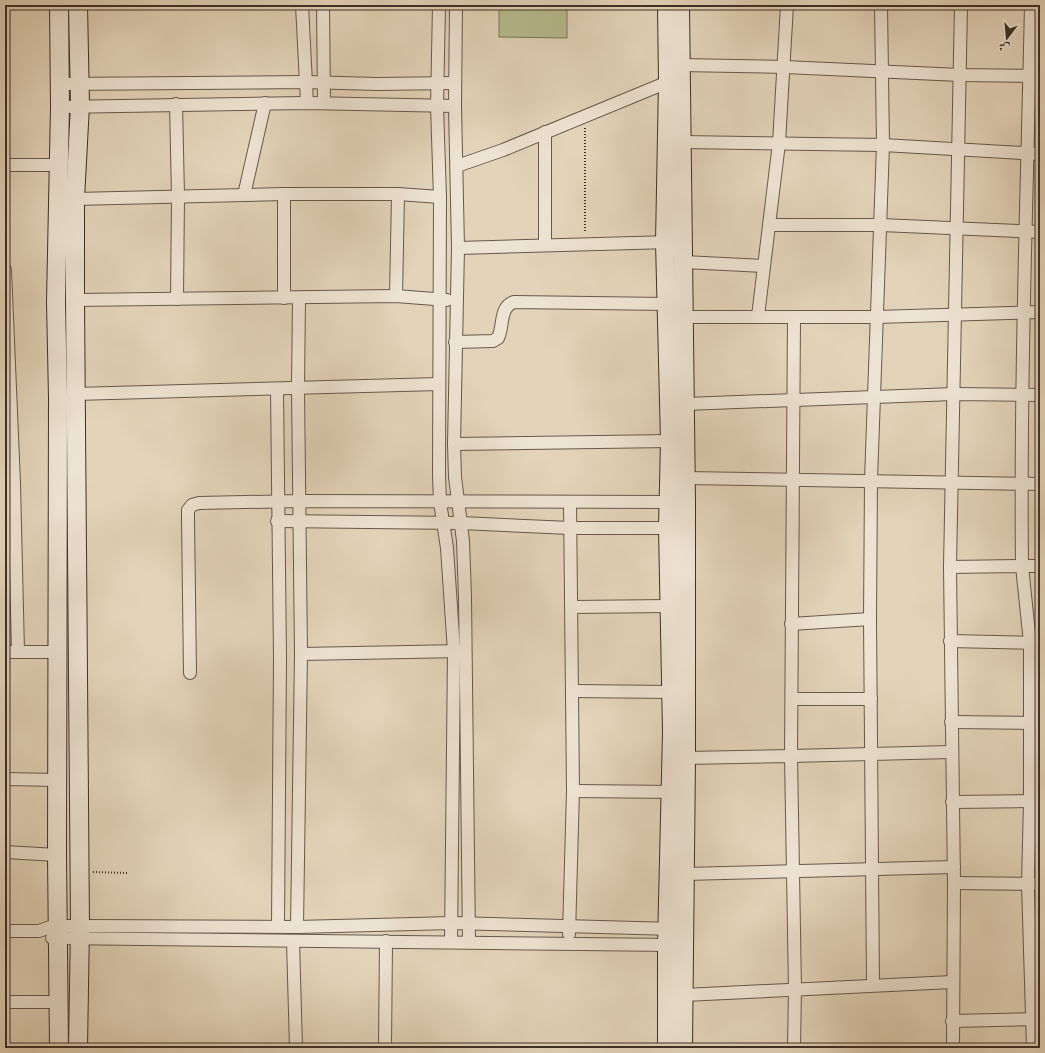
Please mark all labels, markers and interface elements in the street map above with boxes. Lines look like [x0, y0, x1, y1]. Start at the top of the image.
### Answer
north arrow [987, 18, 1027, 58]
text: ش [997, 38, 1012, 57]

